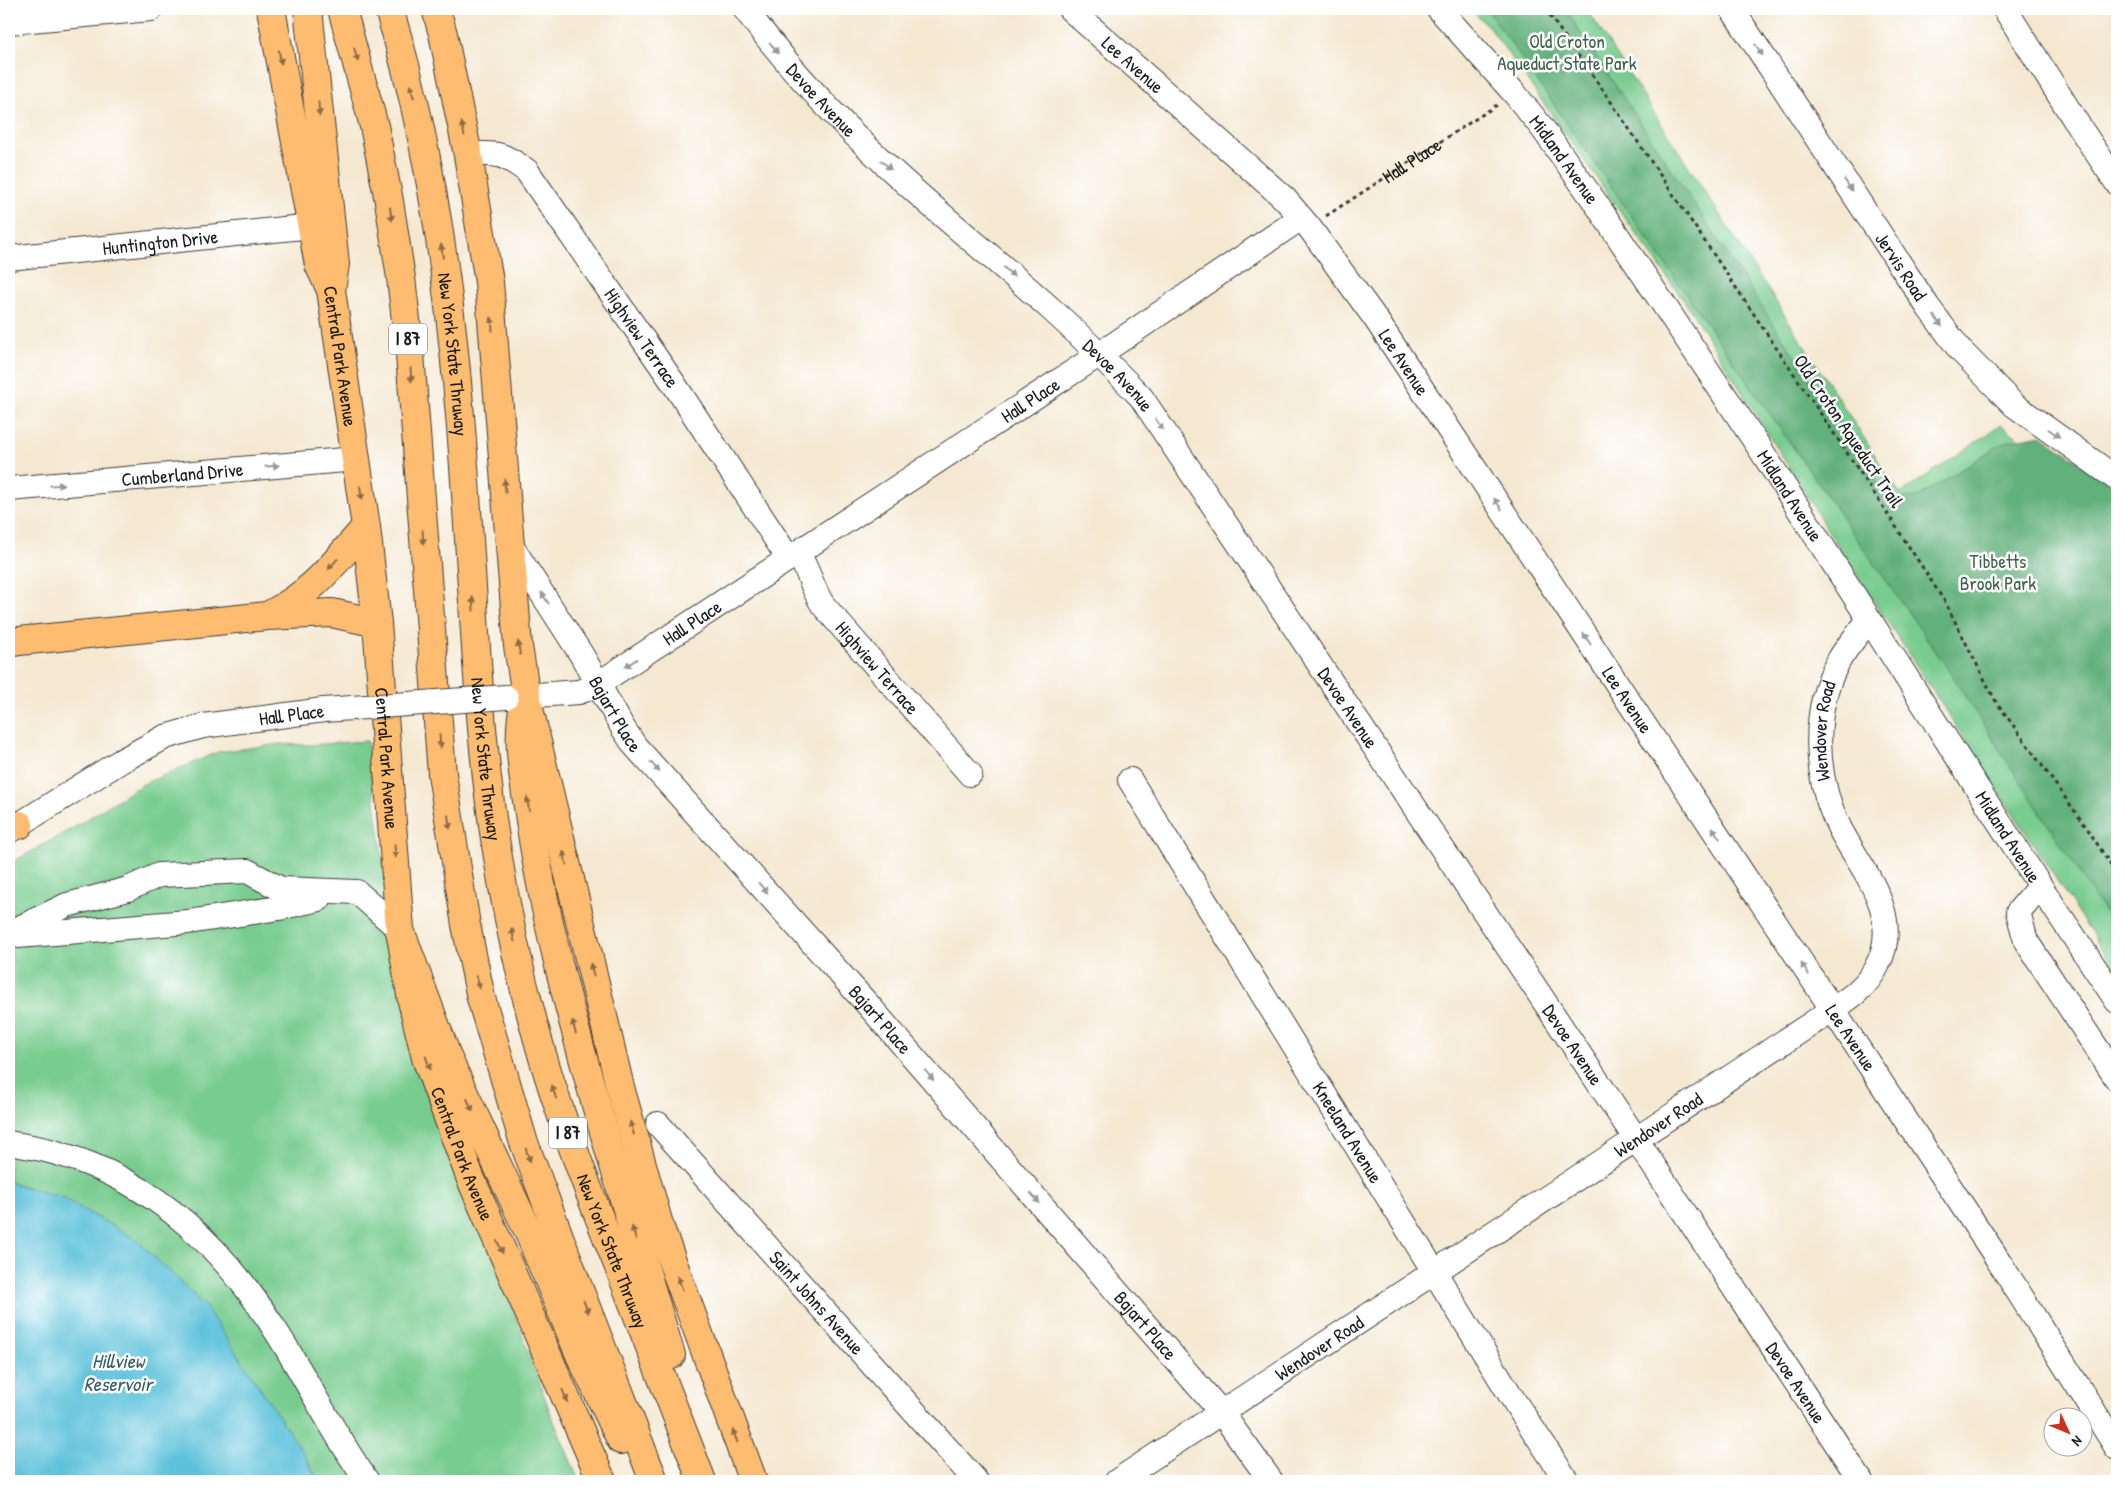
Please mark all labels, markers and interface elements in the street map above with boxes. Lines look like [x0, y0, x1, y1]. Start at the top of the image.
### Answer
park label: Old Croton Aqueduct State Park [1497, 28, 1637, 76]
street label: Lee Avenue [1096, 30, 1170, 99]
one-way arrow [769, 41, 779, 55]
one-way arrow [1754, 43, 1764, 56]
one-way arrow [352, 48, 360, 63]
one-way arrow [277, 49, 285, 65]
street label: Devoe Avenue [781, 58, 863, 143]
one-way arrow [407, 84, 415, 99]
one-way arrow [315, 102, 323, 118]
street label: Midland Avenue [1524, 109, 1606, 210]
one-way arrow [459, 121, 467, 136]
street label: Hall Place [1377, 131, 1446, 189]
one-way arrow [880, 159, 892, 171]
one-way arrow [1843, 179, 1853, 192]
one-way arrow [388, 206, 396, 222]
street label: Huntington Drive [101, 223, 220, 261]
street label: Jervis Road [1869, 227, 1933, 306]
one-way arrow [438, 242, 446, 258]
one-way arrow [1002, 266, 1014, 278]
street label: New York State Thruway [432, 271, 475, 437]
street label: Highview Terrace [598, 283, 686, 393]
street label: Central Park Avenue [318, 284, 364, 429]
one-way arrow [1933, 314, 1943, 328]
one-way arrow [488, 316, 496, 332]
road number: I 87 [389, 324, 427, 354]
street label: Lee Avenue [1373, 324, 1436, 401]
street label: Devoe Avenue [1077, 333, 1160, 417]
street label: Old Croton Aqueduct Trail [1788, 349, 1910, 513]
one-way arrow [407, 368, 415, 384]
street label: Hall Place [996, 371, 1065, 429]
one-way arrow [1154, 418, 1164, 431]
one-way arrow [2047, 428, 2061, 438]
street label: Midland Avenue [1751, 445, 1829, 547]
street label: Cumberland Drive [120, 456, 245, 492]
one-way arrow [264, 462, 280, 470]
one-way arrow [501, 478, 509, 494]
one-way arrow [50, 480, 66, 488]
one-way arrow [357, 486, 365, 502]
one-way arrow [1493, 497, 1503, 510]
one-way arrow [419, 530, 427, 546]
park label: Tibbetts Brook Park [1960, 548, 2036, 596]
one-way arrow [328, 557, 339, 570]
one-way arrow [540, 591, 550, 604]
street label: Hall Place [657, 593, 727, 651]
one-way arrow [468, 596, 476, 612]
street label: Highview Terrace [830, 616, 926, 720]
one-way arrow [1583, 632, 1592, 646]
one-way arrow [515, 639, 523, 655]
one-way arrow [625, 658, 638, 667]
street label: Lee Avenue [1596, 661, 1659, 739]
street label: Devoe Avenue [1312, 662, 1385, 754]
street label: Bajart Place [583, 671, 648, 758]
street label: New York State Thruway [465, 677, 508, 842]
street label: Wendover Road [1806, 677, 1842, 783]
street label: Central Park Avenue [369, 687, 405, 830]
street label: Hall Place [257, 697, 326, 731]
one-way arrow [436, 733, 444, 749]
one-way arrow [649, 761, 660, 774]
street label: Midland Avenue [1969, 786, 2048, 888]
one-way arrow [524, 796, 532, 812]
one-way arrow [445, 815, 453, 831]
one-way arrow [1711, 826, 1720, 840]
one-way arrow [391, 843, 399, 859]
one-way arrow [561, 851, 569, 866]
one-way arrow [757, 882, 769, 894]
one-way arrow [509, 928, 517, 943]
one-way arrow [1800, 962, 1810, 975]
one-way arrow [588, 963, 596, 978]
one-way arrow [474, 975, 482, 990]
street label: Bajart Place [843, 979, 918, 1060]
street label: Devoe Avenue [1537, 999, 1610, 1091]
street label: Lee Avenue [1820, 999, 1883, 1076]
one-way arrow [570, 1019, 578, 1034]
one-way arrow [424, 1056, 432, 1071]
one-way arrow [923, 1069, 935, 1081]
street label: Kneeland Avenue [1307, 1076, 1389, 1188]
street label: Central Park Avenue [425, 1083, 500, 1225]
one-way arrow [550, 1084, 558, 1099]
street label: Wendover Road [1609, 1086, 1708, 1163]
one-way arrow [466, 1098, 474, 1112]
road number: I 87 [549, 1118, 587, 1148]
one-way arrow [627, 1120, 635, 1135]
one-way arrow [524, 1148, 532, 1163]
street label: New York State Thruway [571, 1170, 654, 1332]
one-way arrow [1030, 1192, 1041, 1205]
one-way arrow [630, 1226, 638, 1241]
one-way arrow [496, 1239, 504, 1254]
street label: Saint Johns Avenue [764, 1245, 871, 1360]
one-way arrow [676, 1275, 684, 1290]
street label: Bajart Place [1109, 1285, 1183, 1366]
one-way arrow [582, 1300, 590, 1314]
street label: Wendover Road [1270, 1309, 1369, 1387]
street label: Devoe Avenue [1760, 1337, 1833, 1429]
water label: Hillview Reservoir [84, 1347, 155, 1397]
one-way arrow [561, 1389, 569, 1403]
north arrow [2044, 1408, 2094, 1458]
one-way arrow [731, 1428, 739, 1443]
text: N [2068, 1432, 2087, 1451]

